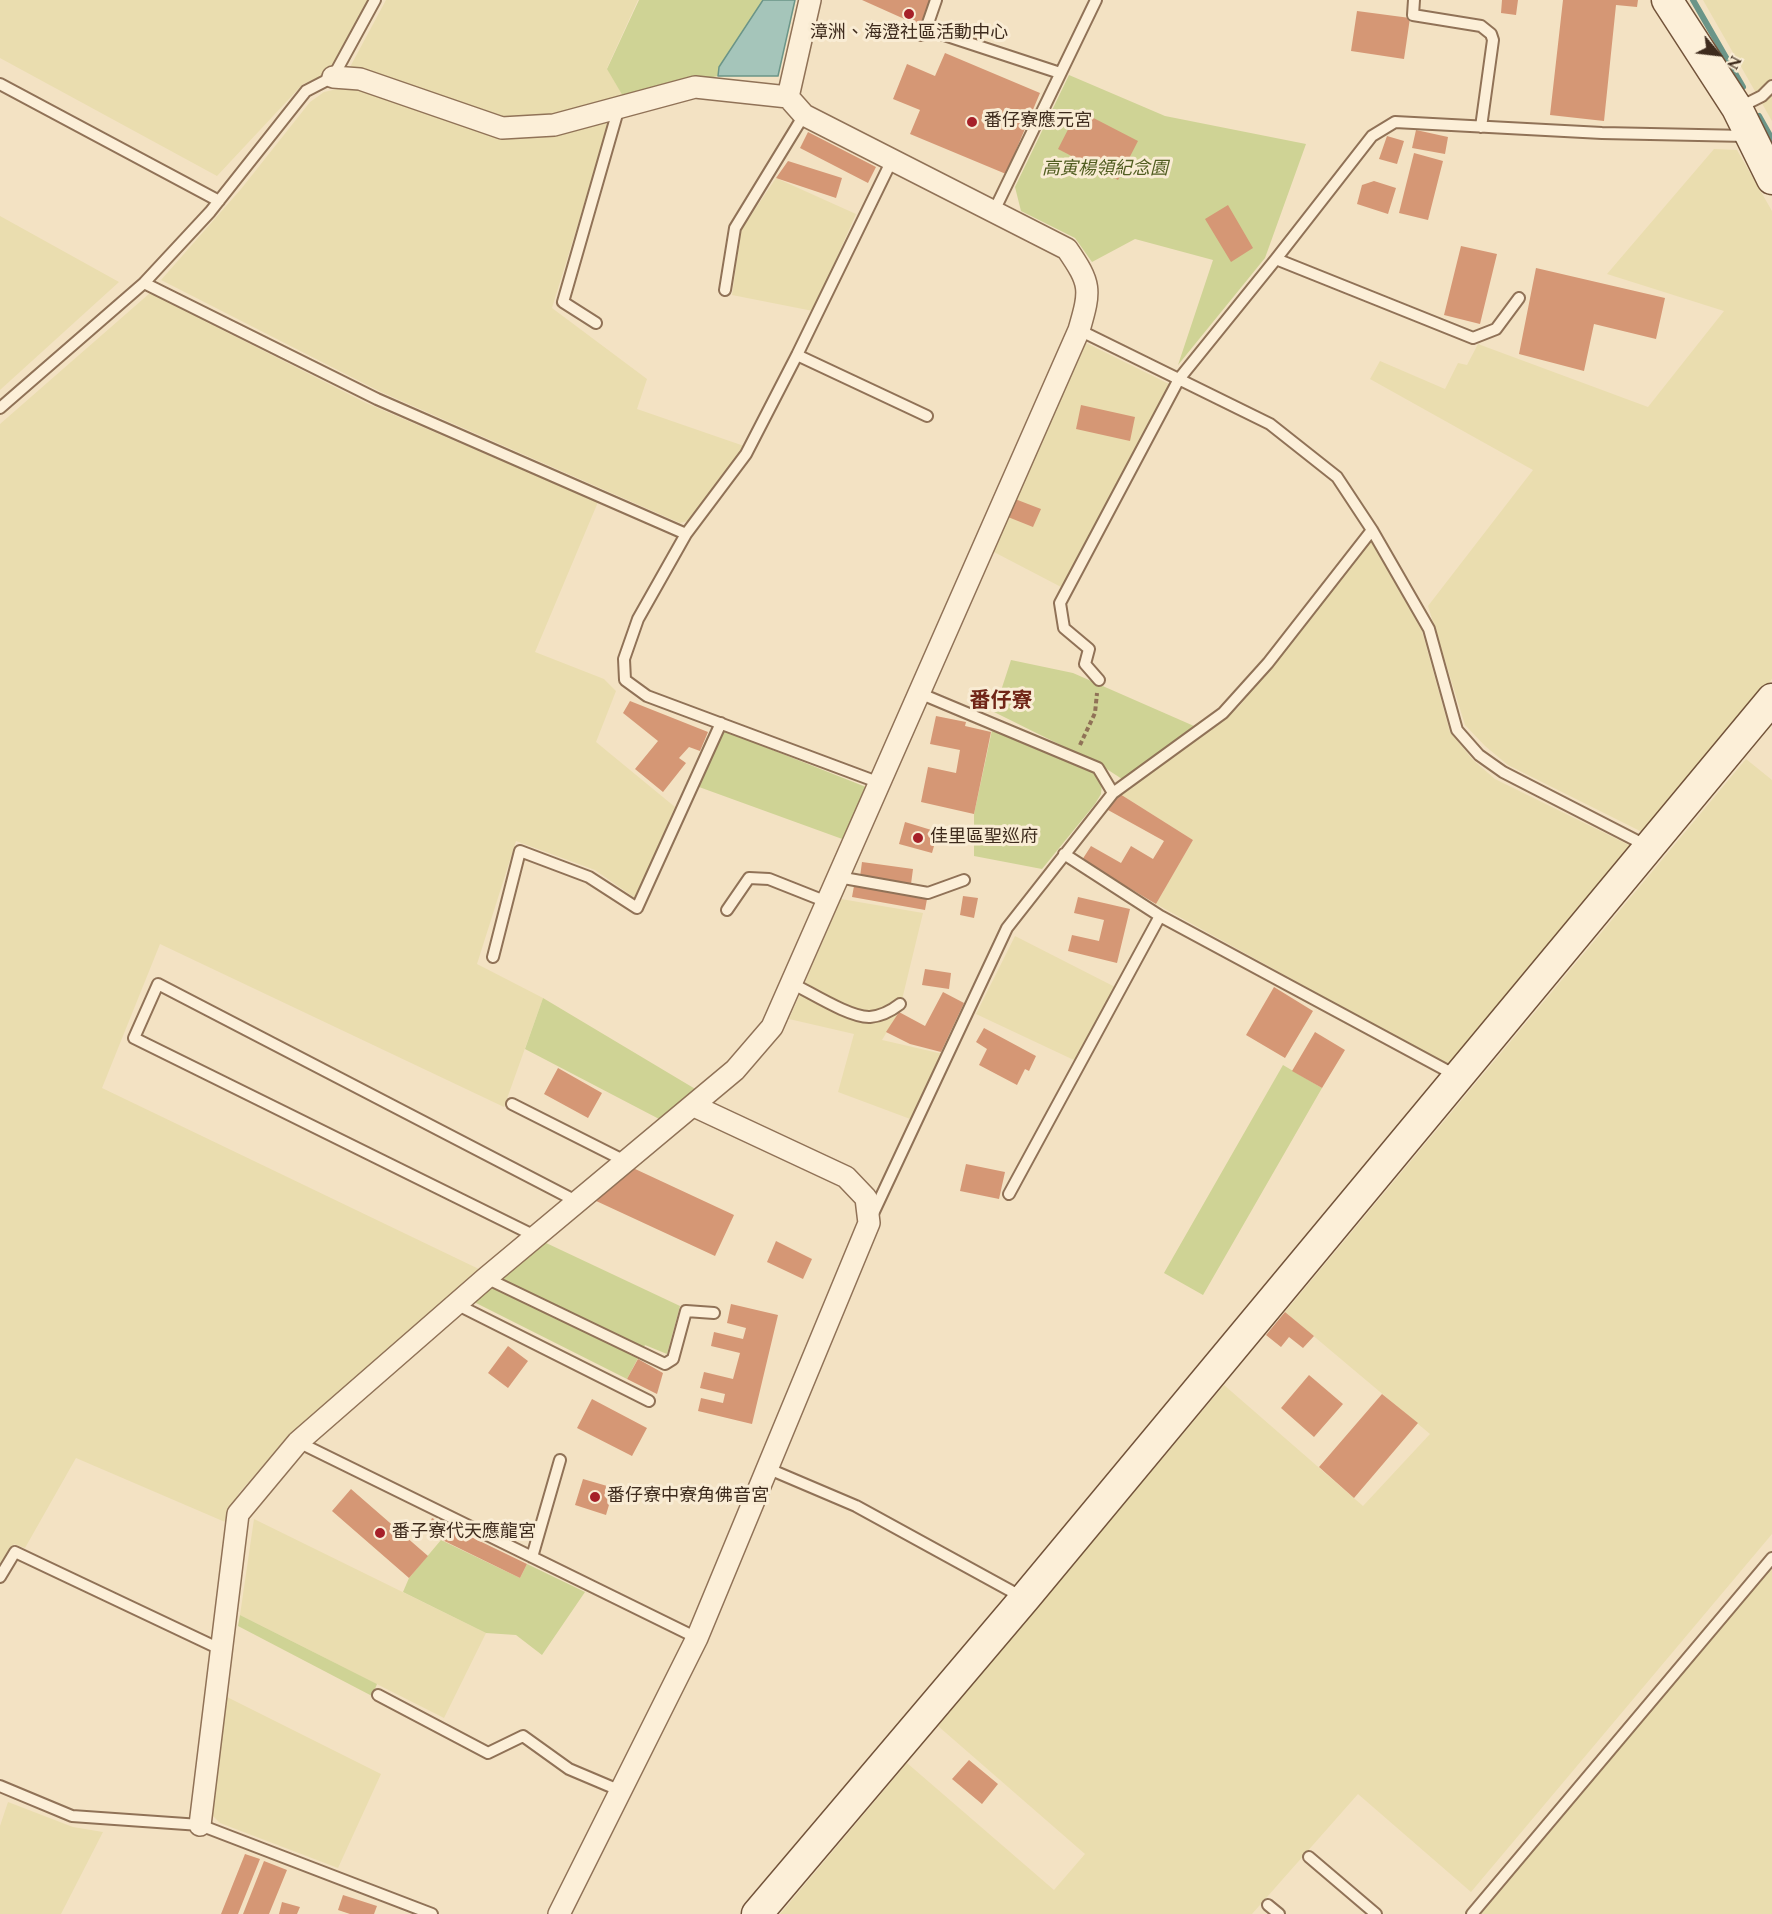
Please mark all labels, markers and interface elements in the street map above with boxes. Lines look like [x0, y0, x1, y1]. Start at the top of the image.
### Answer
marker: 漳洲、海澄社區活動中心 [902, 7, 916, 21]
place label: 漳洲、海澄社區活動中心 [810, 23, 1008, 45]
north arrow [1688, 24, 1748, 84]
text: N [1720, 51, 1748, 74]
place label: 番仔寮應元宮 [984, 111, 1092, 133]
marker: 番仔寮應元宮 [965, 115, 979, 129]
park label: 高寅楊領紀念園 [1042, 159, 1168, 181]
district label: 番仔寮 [970, 690, 1032, 716]
place label: 佳里區聖巡府 [930, 827, 1038, 849]
marker: 佳里區聖巡府 [911, 831, 925, 845]
place label: 番仔寮中寮角佛音宮 [607, 1486, 769, 1508]
marker: 番仔寮中寮角佛音宮 [588, 1490, 602, 1504]
place label: 番子寮代天應龍宮 [392, 1522, 536, 1544]
marker: 番子寮代天應龍宮 [373, 1526, 387, 1540]

